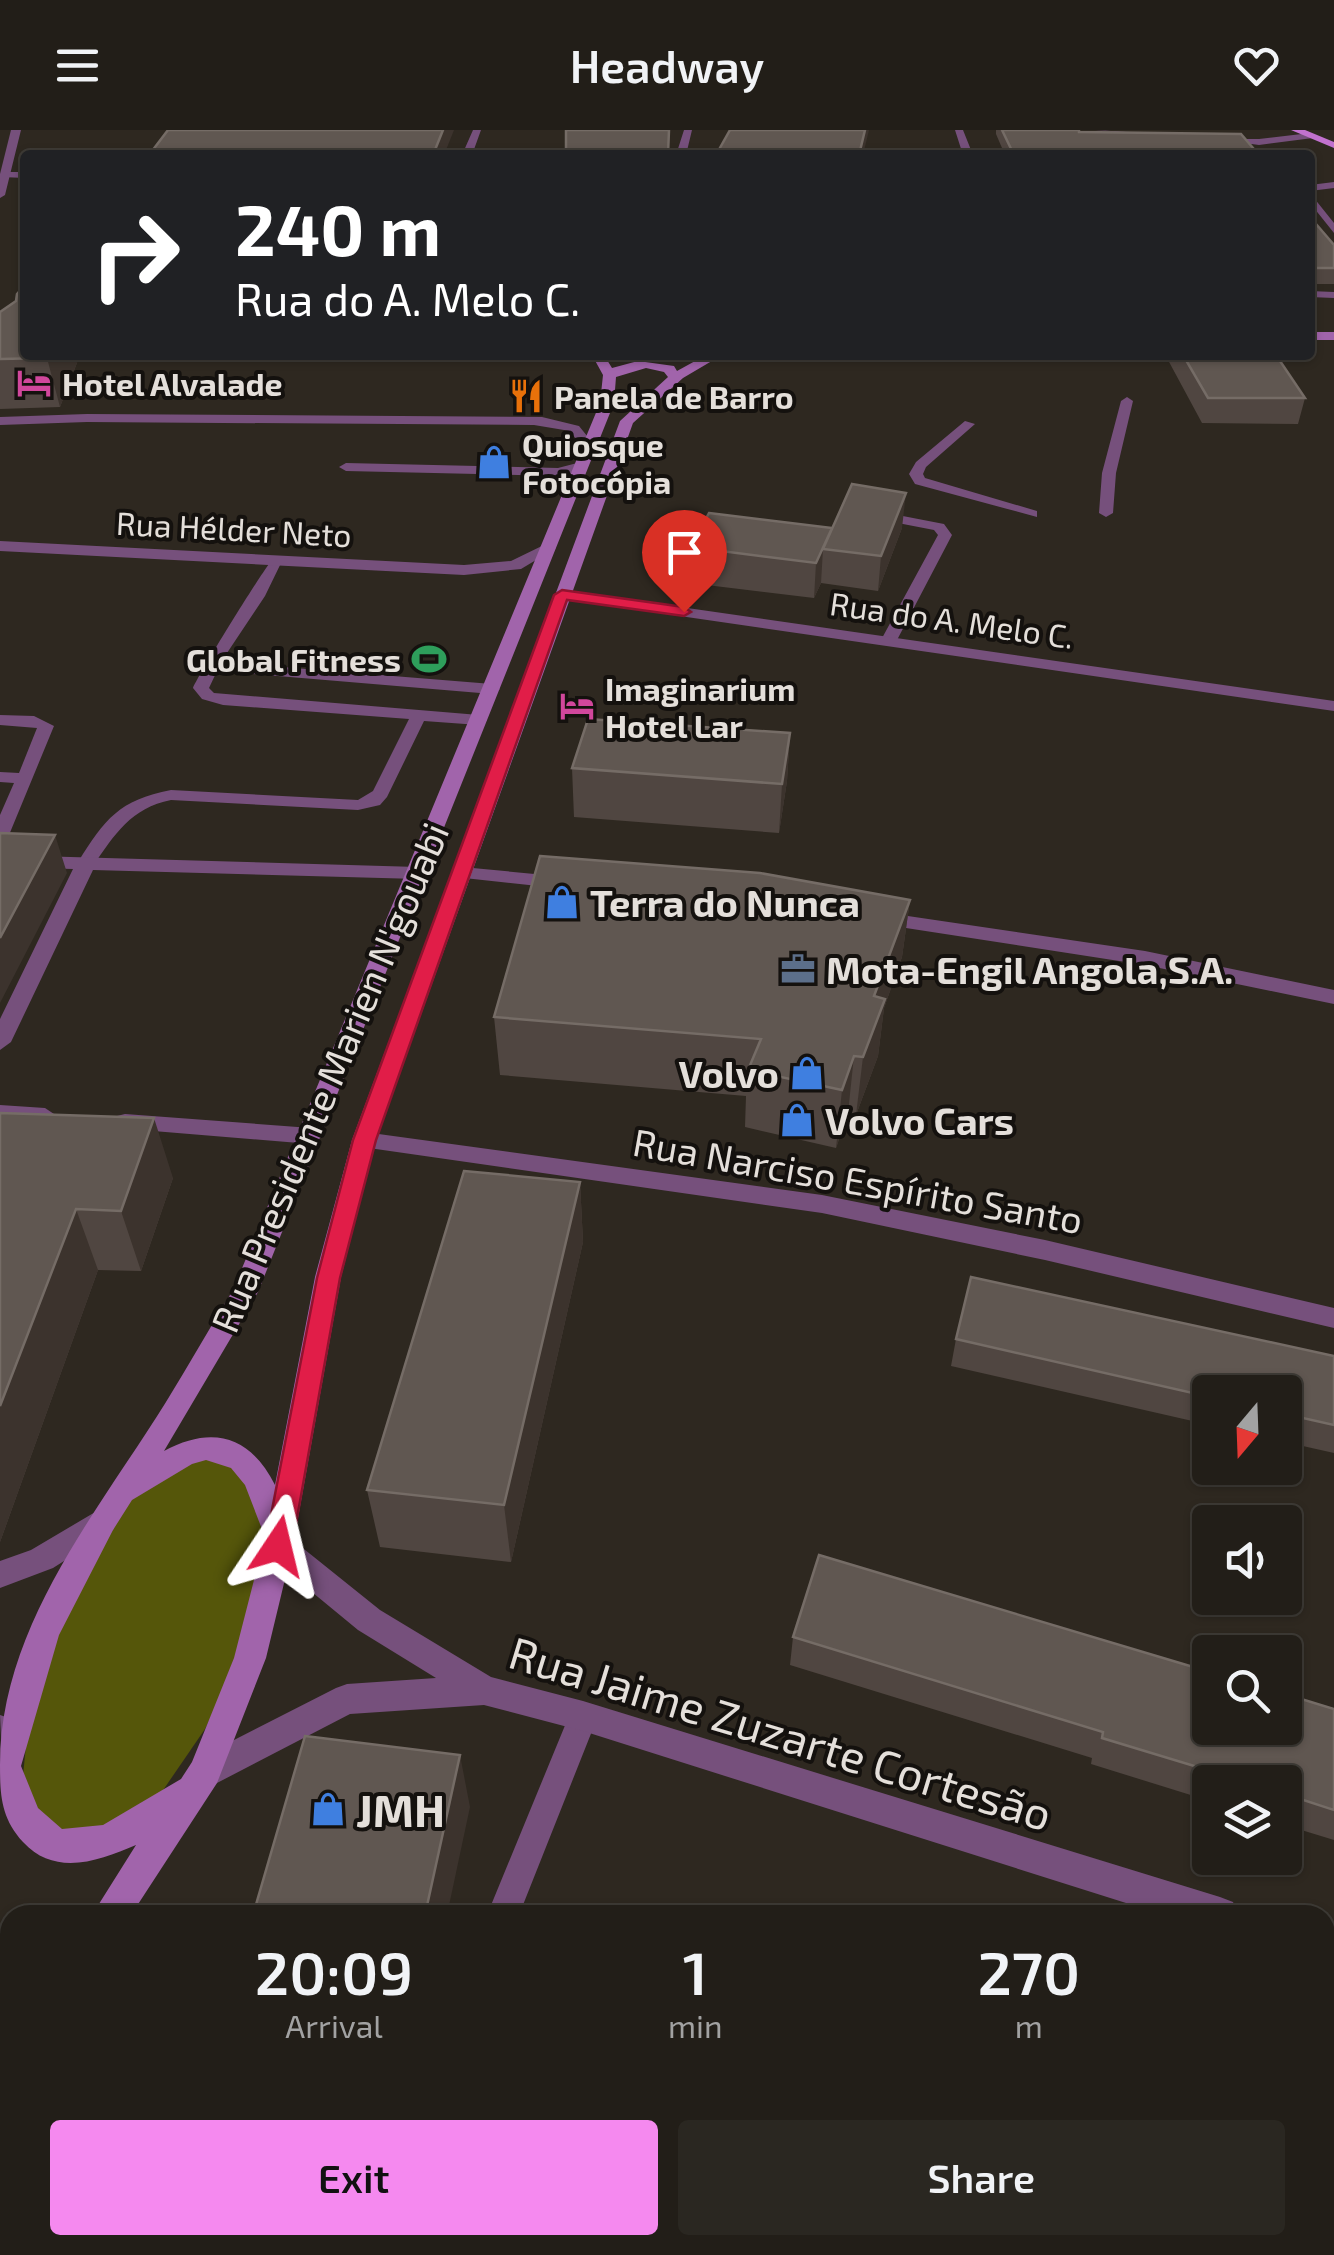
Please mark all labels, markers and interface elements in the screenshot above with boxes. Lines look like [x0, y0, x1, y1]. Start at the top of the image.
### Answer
icon: menu [50, 38, 105, 93]
text: Headway [570, 38, 764, 92]
icon: heart [1229, 38, 1284, 93]
text: 240 m [235, 186, 441, 270]
icon: right [70, 190, 200, 320]
text: Rua do A. Melo C. [235, 271, 580, 325]
hotel icon: Hotel Alvalade [15, 364, 53, 402]
place label: Hotel Alvalade [62, 364, 283, 402]
restaurant icon: Panela de Barro [507, 377, 545, 415]
place label: Panela de Barro [554, 377, 794, 415]
place label: Quiosque Fotocópia [522, 425, 671, 500]
shop icon: Quiosque Fotocópia [475, 443, 513, 481]
street label: Rua Hélder Neto [115, 503, 353, 553]
pin [642, 510, 727, 613]
icon: arrive [657, 525, 712, 580]
street label: Rua do A. Melo C. [828, 583, 1076, 655]
place label: Global Fitness [186, 640, 401, 678]
sports icon: Global Fitness [410, 640, 448, 678]
place label: Imaginarium Hotel Lar [605, 669, 795, 744]
hotel icon: Imaginarium Hotel Lar [558, 687, 596, 725]
street label: Rua Presidente Marien N'gouabi [201, 815, 457, 1339]
place label: Terra do Nunca [590, 879, 860, 925]
shop icon: Terra do Nunca [543, 883, 581, 921]
place label: Mota-Engil Angola,S.A. [826, 946, 1233, 992]
office icon: Mota-Engil Angola,S.A. [779, 950, 817, 988]
place label: Volvo [679, 1050, 779, 1096]
shop icon: Volvo [788, 1054, 826, 1092]
place label: Volvo Cars [825, 1097, 1014, 1143]
shop icon: Volvo Cars [778, 1101, 816, 1139]
street label: Rua Narciso Espírito Santo [630, 1118, 1086, 1242]
north arrow [1192, 1375, 1302, 1485]
map controls [1192, 1375, 1302, 1875]
position arrow [226, 1494, 330, 1598]
button: sound [1192, 1505, 1302, 1615]
street label: Rua Jaime Zuzarte Cortesão [503, 1624, 1059, 1840]
button: search [1192, 1635, 1302, 1745]
button: layers [1192, 1765, 1302, 1875]
place label: JMH [356, 1782, 445, 1836]
shop icon: JMH [309, 1790, 347, 1828]
text: 20:09 [255, 1935, 413, 2007]
text: 1 [683, 1935, 708, 2007]
text: 270 [977, 1935, 1080, 2007]
text: Arrival [285, 2006, 383, 2044]
text: min [668, 2006, 723, 2044]
text: m [1015, 2006, 1043, 2044]
button: Exit [50, 2120, 658, 2235]
button: Share [678, 2120, 1285, 2235]

